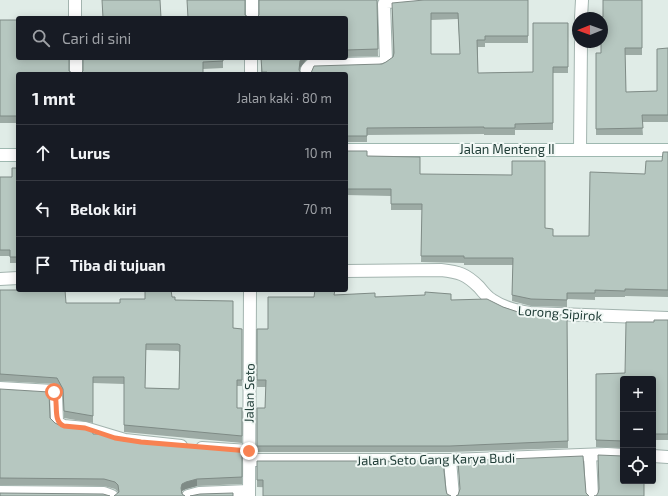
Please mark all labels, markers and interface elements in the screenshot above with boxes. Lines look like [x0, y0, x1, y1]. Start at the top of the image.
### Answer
north arrow [572, 12, 608, 48]
search box [16, 16, 348, 60]
icon: search [30, 27, 52, 49]
text: Cari di sini [62, 29, 131, 47]
text: 1 mnt [32, 88, 75, 108]
text: Jalan kaki · 80 m [237, 90, 332, 106]
street label: Jalan Menteng II [459, 141, 555, 157]
icon: ahead [32, 142, 54, 164]
text: Lurus [70, 144, 110, 162]
text: 10 m [305, 145, 332, 161]
icon: left [32, 198, 54, 220]
text: Belok kiri [70, 200, 136, 218]
text: 70 m [303, 201, 332, 217]
icon: arrive [32, 254, 54, 276]
text: Tiba di tujuan [70, 256, 166, 274]
street label: Lorong Sipirok [517, 302, 603, 324]
street label: Jalan Seto [240, 363, 258, 423]
map controls [620, 376, 656, 484]
button: + [620, 376, 656, 412]
route start [45, 383, 63, 401]
button: − [620, 412, 656, 448]
route end [240, 442, 258, 460]
button: locate [620, 448, 656, 484]
street label: Jalan Seto Gang Karya Budi [357, 450, 515, 468]

